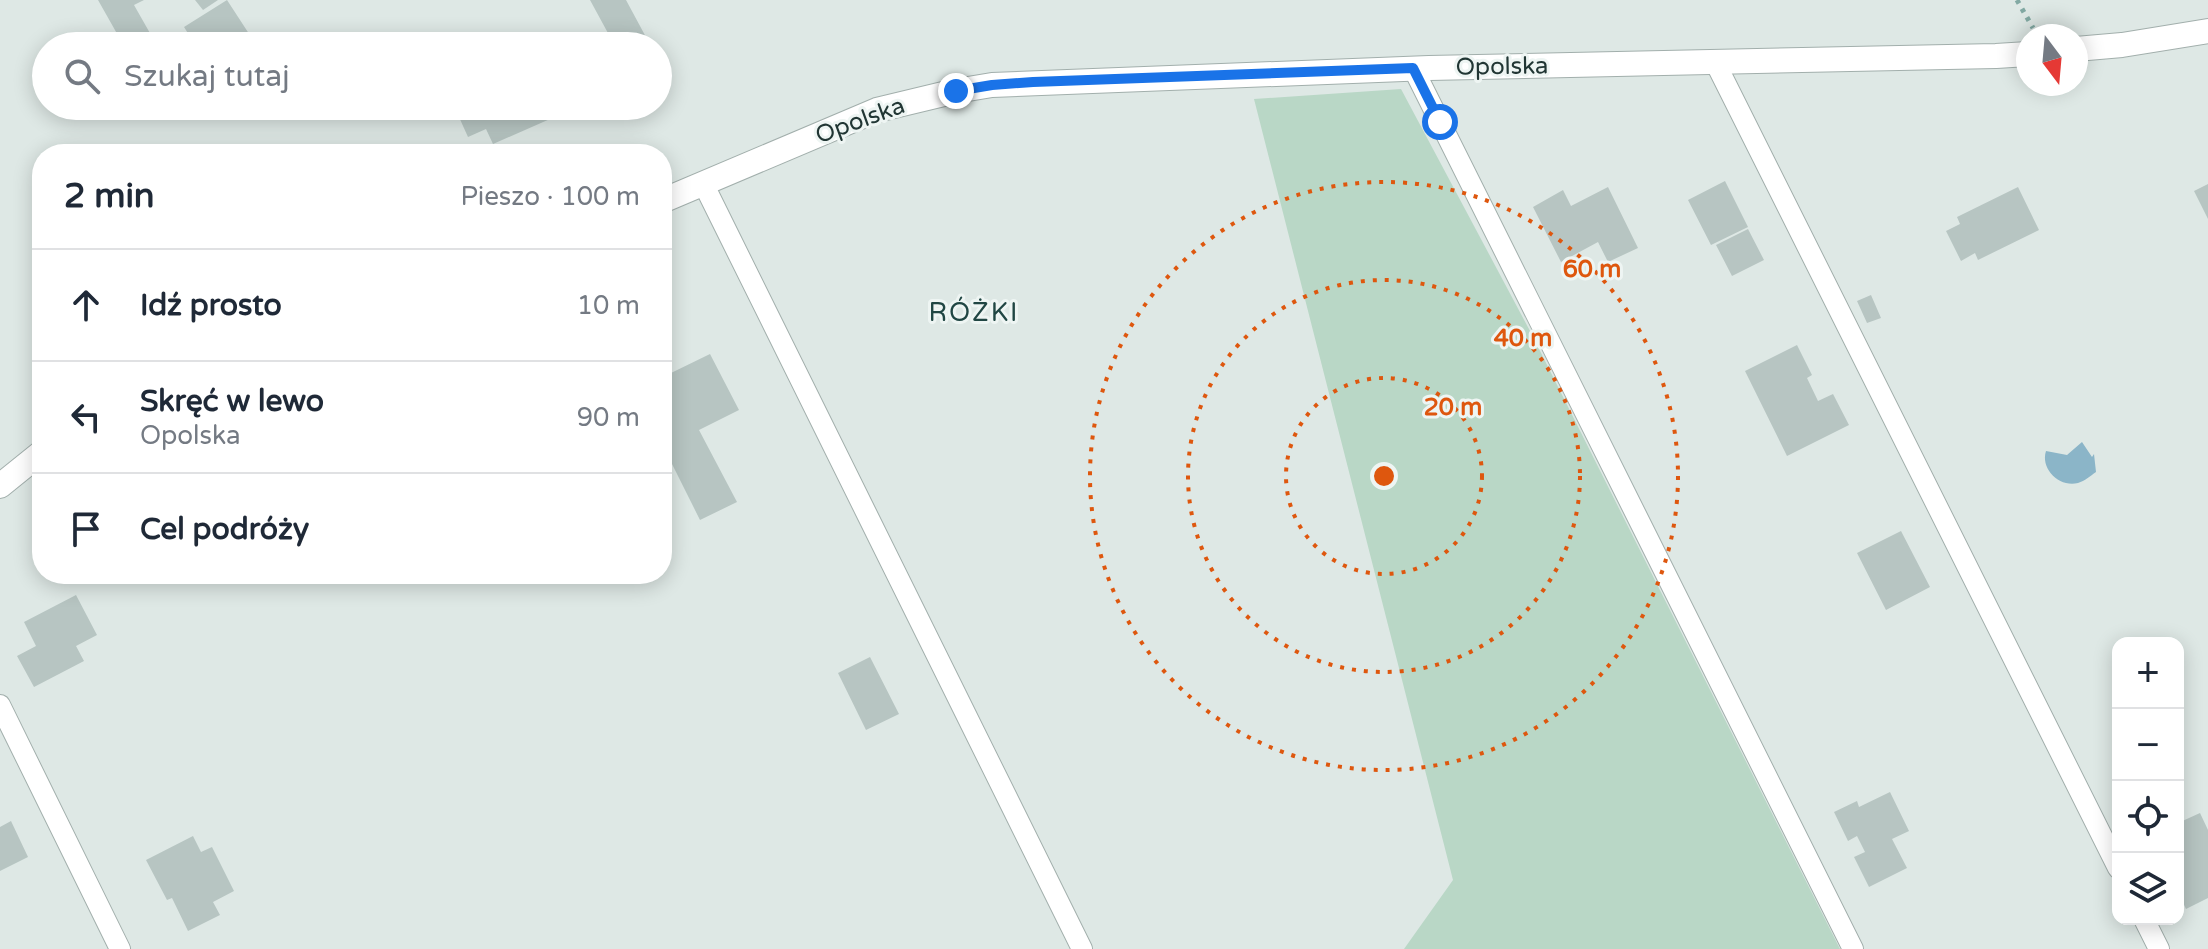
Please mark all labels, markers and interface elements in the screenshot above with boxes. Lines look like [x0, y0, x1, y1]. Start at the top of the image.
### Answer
north arrow [2016, 24, 2088, 96]
search box [32, 32, 672, 120]
street label: Opolska [1455, 51, 1549, 82]
icon: search [60, 54, 104, 98]
text: Szukaj tutaj [124, 58, 290, 95]
route end [938, 73, 974, 109]
street label: Opolska [812, 91, 909, 150]
route start [1422, 104, 1458, 140]
text: 2 min [64, 176, 155, 217]
text: Pieszo · 100 m [460, 181, 640, 212]
text: 60 m [1563, 255, 1621, 284]
icon: ahead [64, 283, 108, 327]
text: Idź prosto [140, 287, 282, 324]
text: 10 m [577, 290, 640, 321]
district label: RÓŻKI [928, 296, 1020, 328]
text: 40 m [1494, 324, 1552, 353]
text: Skręć w lewo [140, 383, 324, 420]
text: 20 m [1424, 393, 1482, 422]
icon: left [64, 395, 108, 439]
text: 90 m [577, 402, 640, 433]
text: Opolska [140, 420, 241, 451]
centre of rings [1370, 462, 1398, 490]
icon: arrive [64, 507, 108, 551]
text: Cel podróży [140, 511, 309, 548]
map controls [2112, 637, 2184, 925]
button: + [2112, 637, 2184, 709]
button: − [2112, 709, 2184, 781]
button: locate [2112, 781, 2184, 853]
button: layers [2112, 853, 2184, 925]

